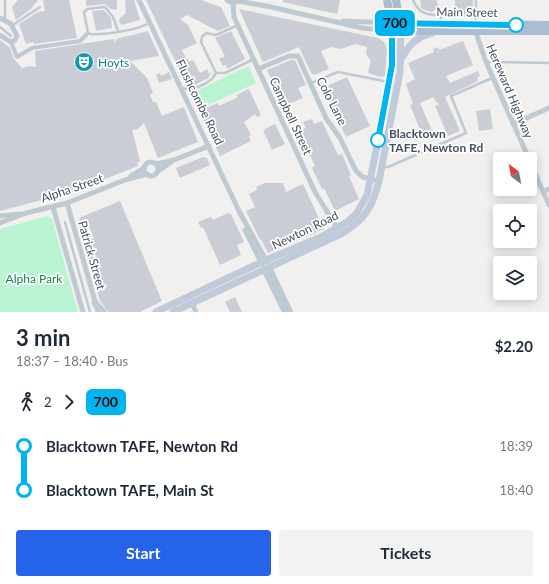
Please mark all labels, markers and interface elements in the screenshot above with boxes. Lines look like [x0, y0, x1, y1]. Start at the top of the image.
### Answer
street label: Main Street [436, 4, 498, 20]
line badge: 700 [372, 10, 418, 36]
text: 700 [383, 14, 407, 31]
unlabelled marker [508, 17, 524, 33]
street label: Hereward Highway [483, 41, 537, 141]
theatre icon: Hoyts [73, 51, 95, 73]
place label: Hoyts [98, 55, 129, 70]
street label: Flushcombe Road [173, 57, 227, 147]
street label: Colo Lane [313, 74, 351, 128]
street label: Campbell Street [266, 75, 316, 158]
place label: Blacktown TAFE, Newton Rd [389, 126, 484, 155]
marker: Blacktown TAFE, Newton Rd [370, 132, 386, 148]
north arrow [493, 152, 537, 196]
map controls [493, 152, 537, 300]
street label: Alpha Street [39, 170, 106, 206]
button: locate [493, 204, 537, 248]
street label: Newton Road [269, 207, 341, 253]
street label: Patrick Street [75, 219, 109, 292]
button: layers [493, 256, 537, 300]
park label: Alpha Park [6, 271, 63, 286]
text: 3 min [16, 324, 71, 351]
text: $2.20 [495, 337, 533, 355]
text: 18:37 – 18:40 · Bus [16, 353, 128, 369]
icon: walk [16, 391, 38, 413]
icon: forward [58, 391, 80, 413]
text: 700 [94, 393, 118, 410]
text: 2 [44, 394, 52, 410]
text: Blacktown TAFE, Newton Rd [46, 437, 238, 455]
text: 18:39 [500, 438, 533, 454]
text: Blacktown TAFE, Main St [46, 481, 214, 499]
text: 18:40 [500, 482, 533, 498]
button: Start [16, 530, 271, 576]
button: Tickets [279, 530, 533, 576]

